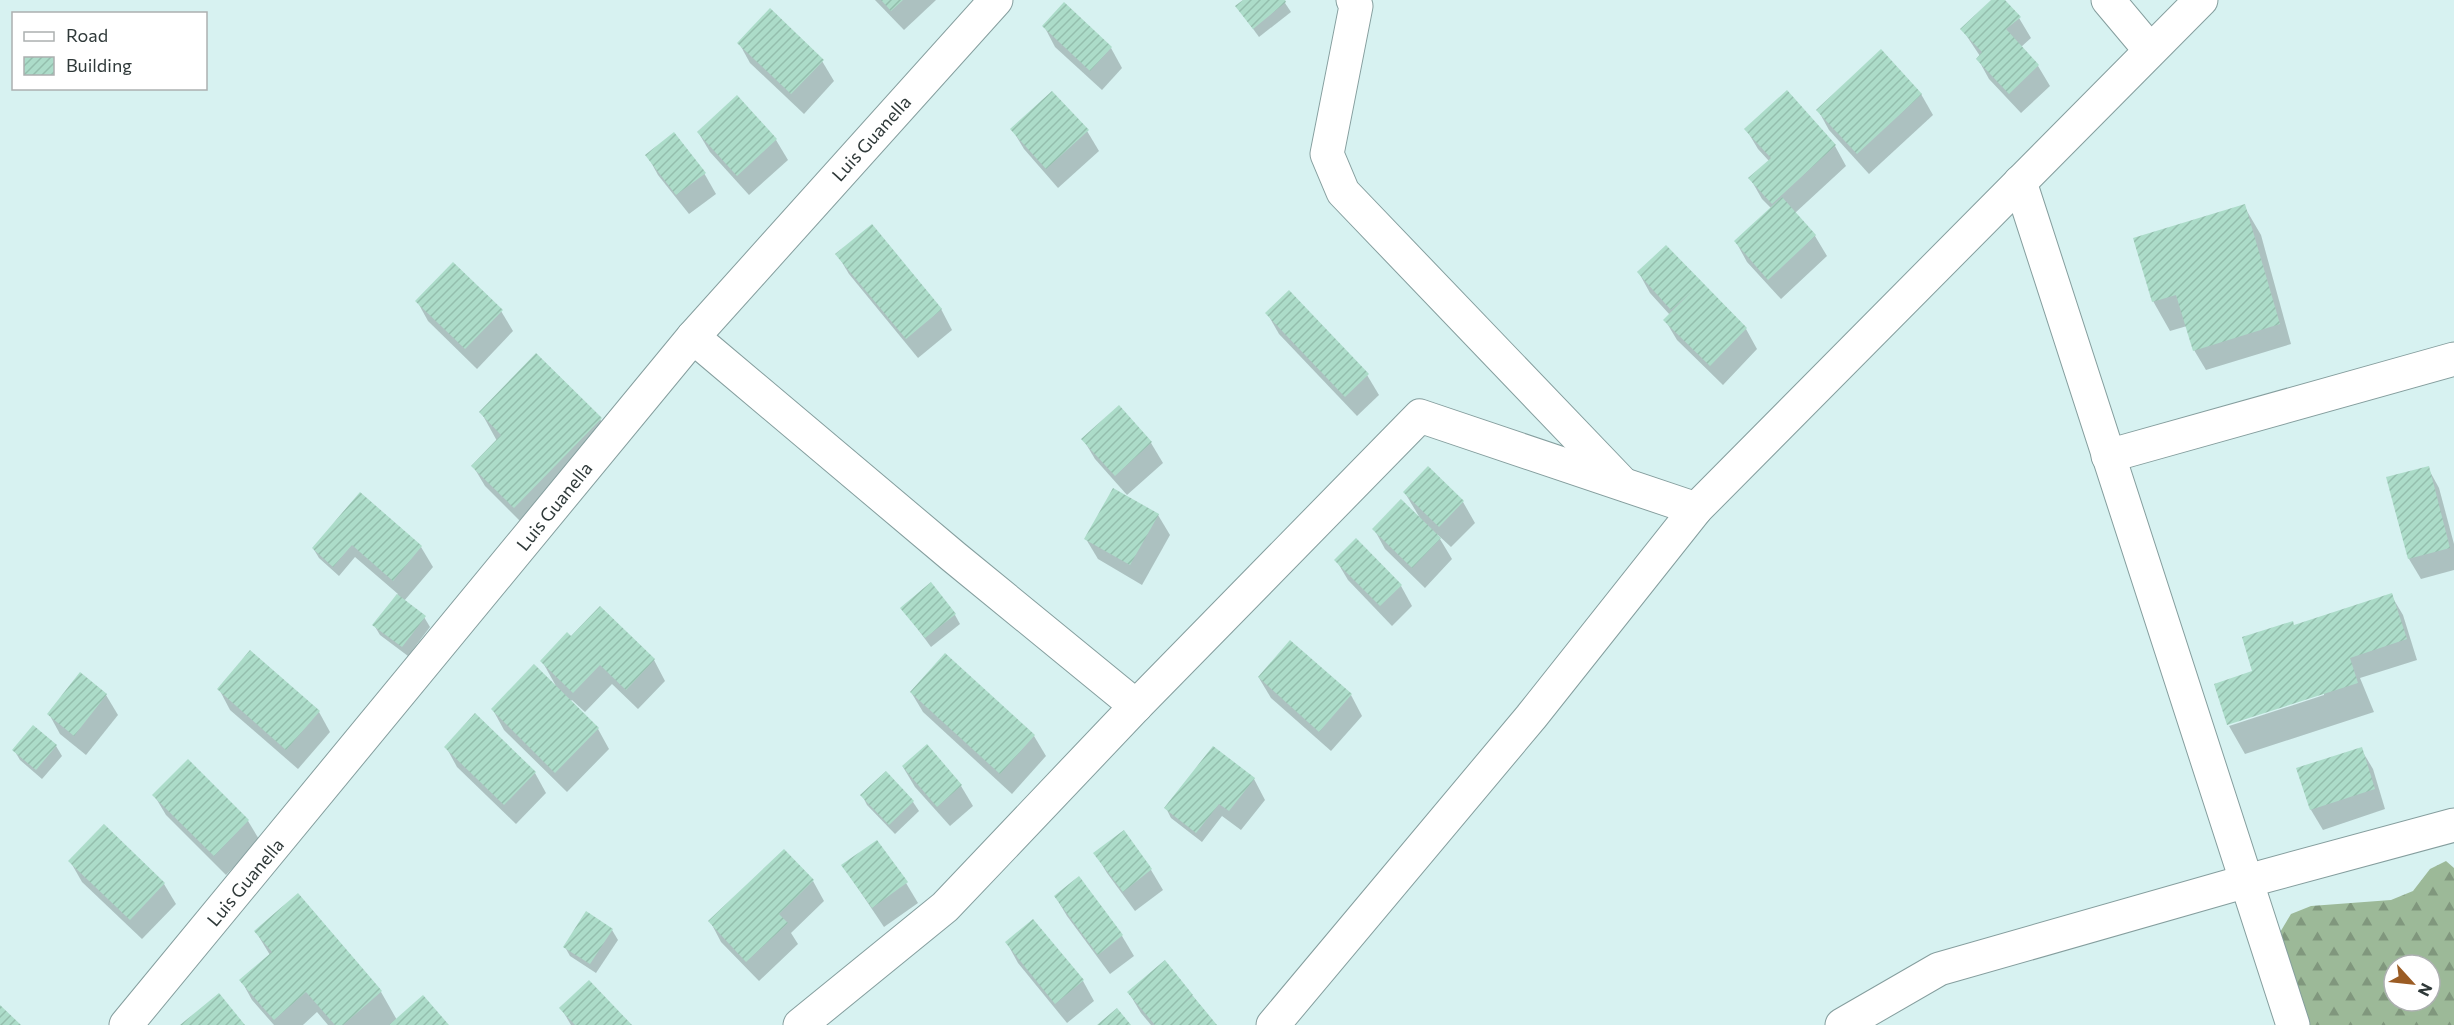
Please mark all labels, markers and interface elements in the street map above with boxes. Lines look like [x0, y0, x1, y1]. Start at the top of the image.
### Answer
legend [12, 12, 207, 90]
text: Road [66, 24, 108, 46]
text: Building [66, 54, 132, 76]
street label: Luis Guanella [827, 91, 915, 185]
street label: Luis Guanella [512, 457, 596, 555]
street label: Luis Guanella [202, 834, 288, 930]
north arrow [2382, 953, 2442, 1013]
text: N [2415, 980, 2437, 1000]

